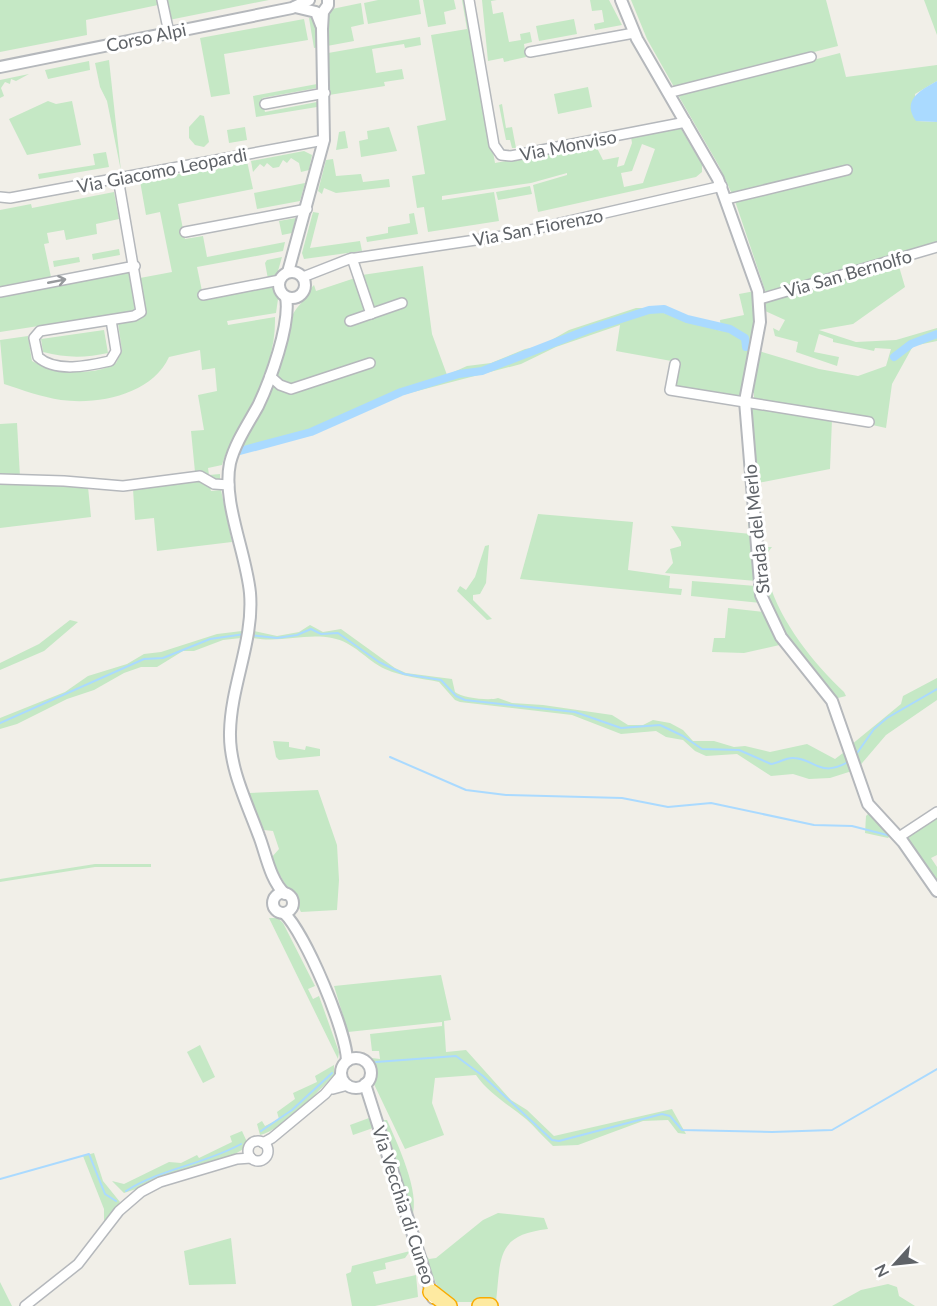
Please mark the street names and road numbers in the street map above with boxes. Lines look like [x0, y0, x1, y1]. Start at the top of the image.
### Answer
street label: Corso Alpi [104, 18, 188, 56]
street label: Via Monviso [518, 125, 618, 165]
street label: Via Giacomo Leopardi [75, 143, 249, 197]
street label: Via San Fiorenzo [471, 204, 605, 250]
street label: Via San Bernolfo [782, 244, 914, 302]
street label: Strada del Merlo [738, 463, 774, 595]
street label: Via Vecchia di Cuneo [368, 1123, 440, 1287]

